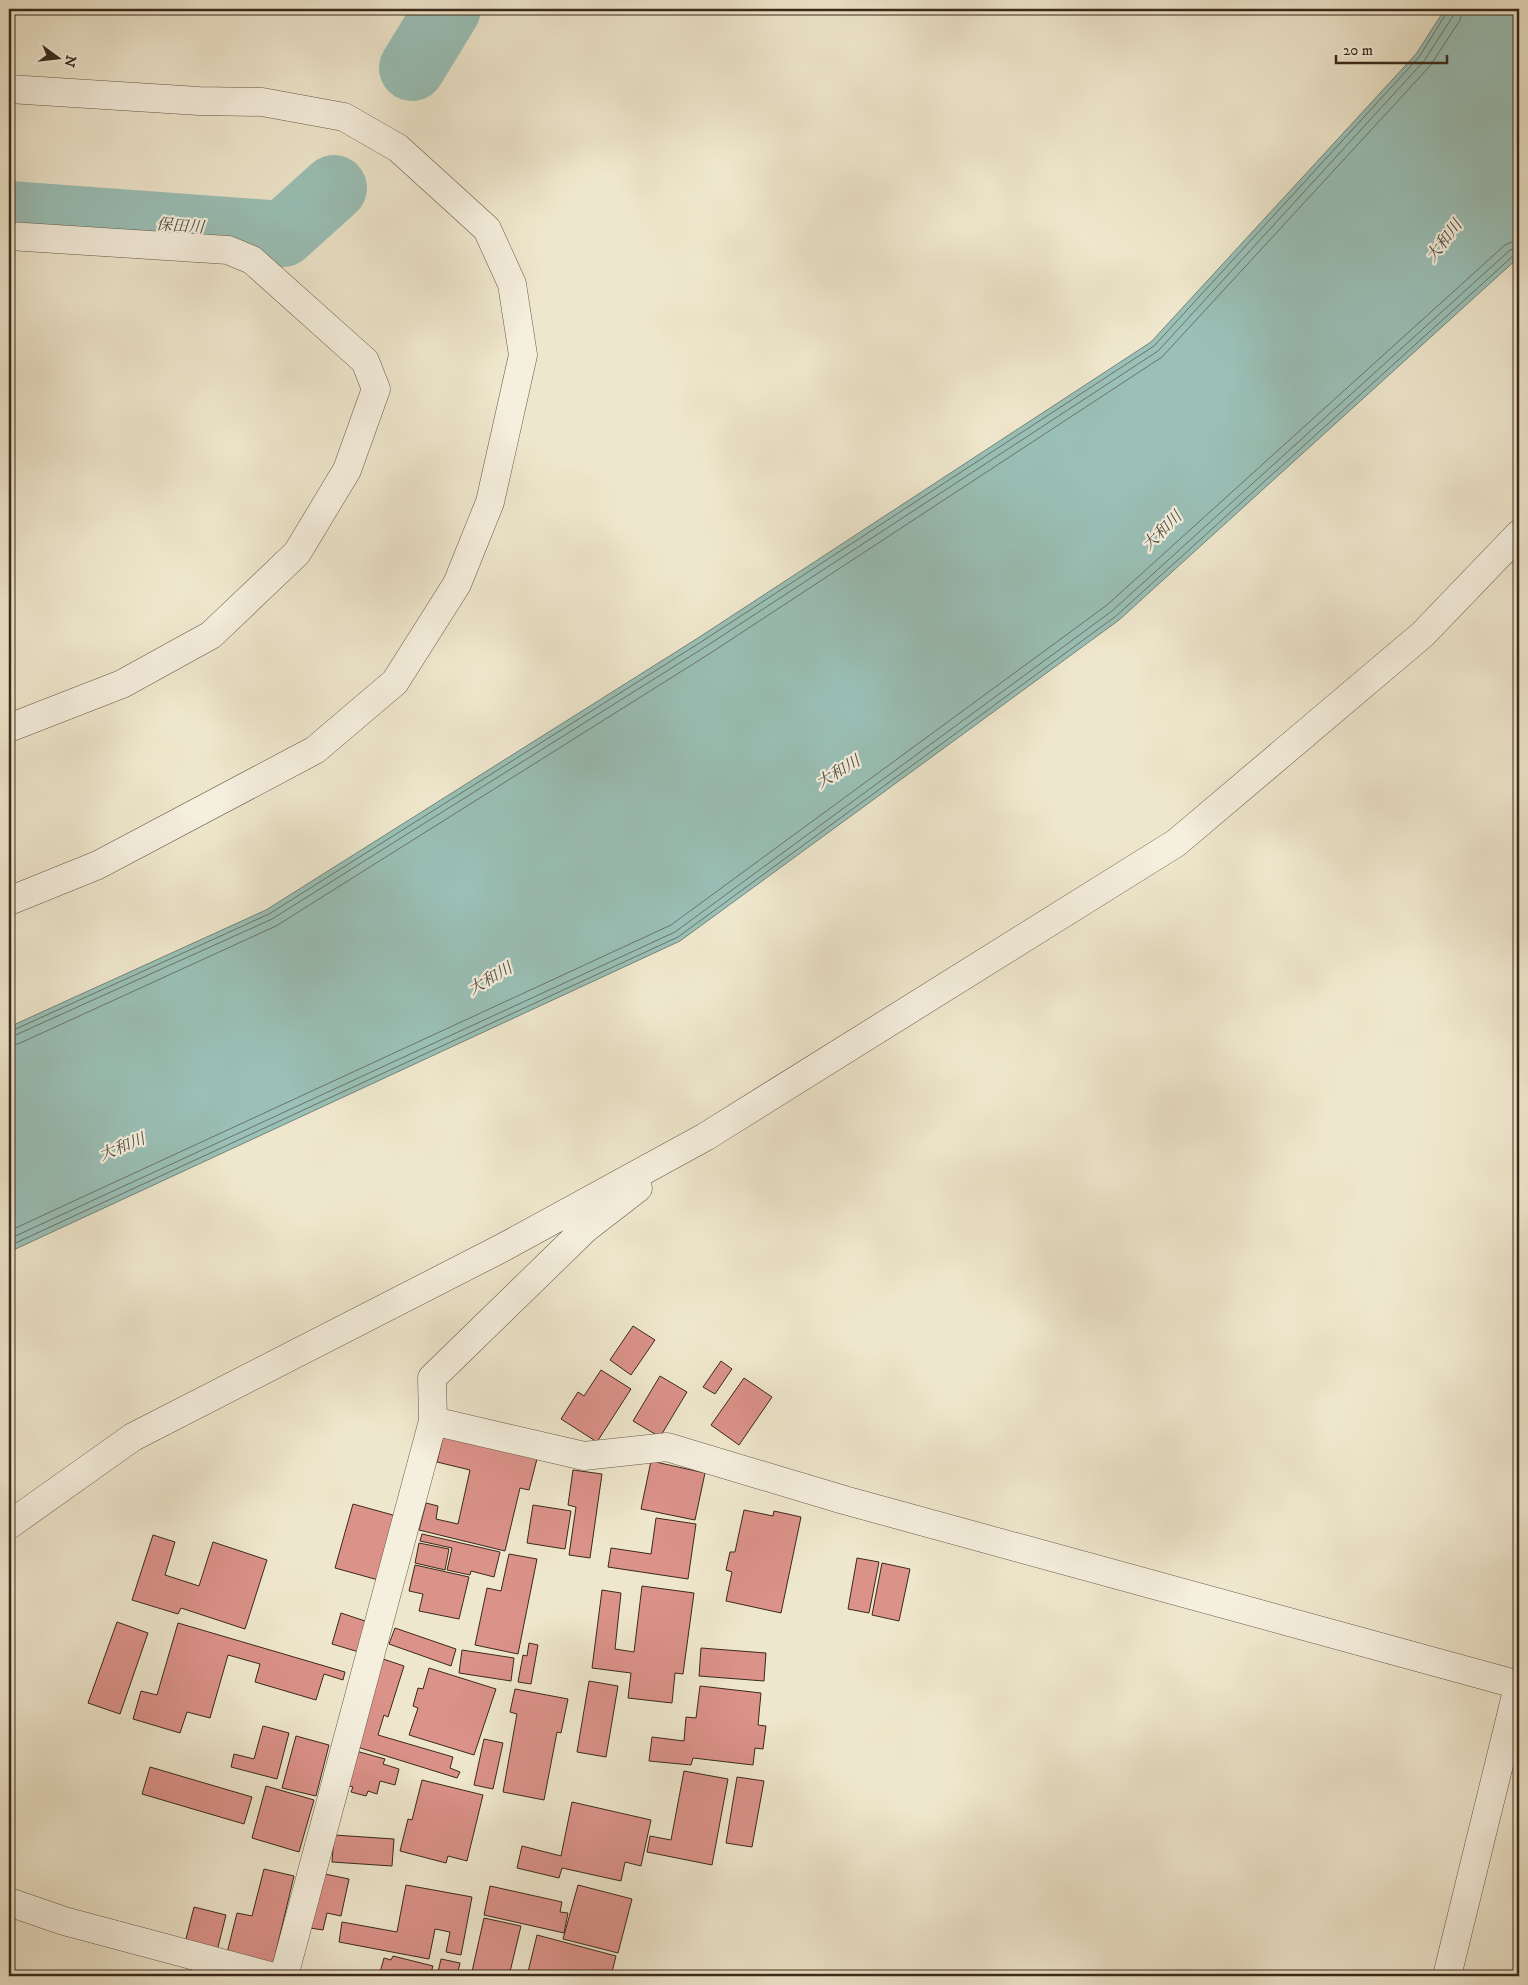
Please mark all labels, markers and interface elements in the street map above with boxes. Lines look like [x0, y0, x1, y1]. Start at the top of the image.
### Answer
north arrow [32, 32, 82, 82]
scale bar [1336, 32, 1447, 64]
text: 20 m [1343, 41, 1373, 60]
text: N [59, 53, 80, 69]
water label: 保田川 [155, 214, 207, 238]
water label: 大和川 [1421, 214, 1468, 266]
water label: 大和川 [1138, 506, 1187, 555]
water label: 大和川 [812, 750, 865, 793]
water label: 大和川 [464, 957, 518, 1000]
water label: 大和川 [96, 1128, 150, 1165]

